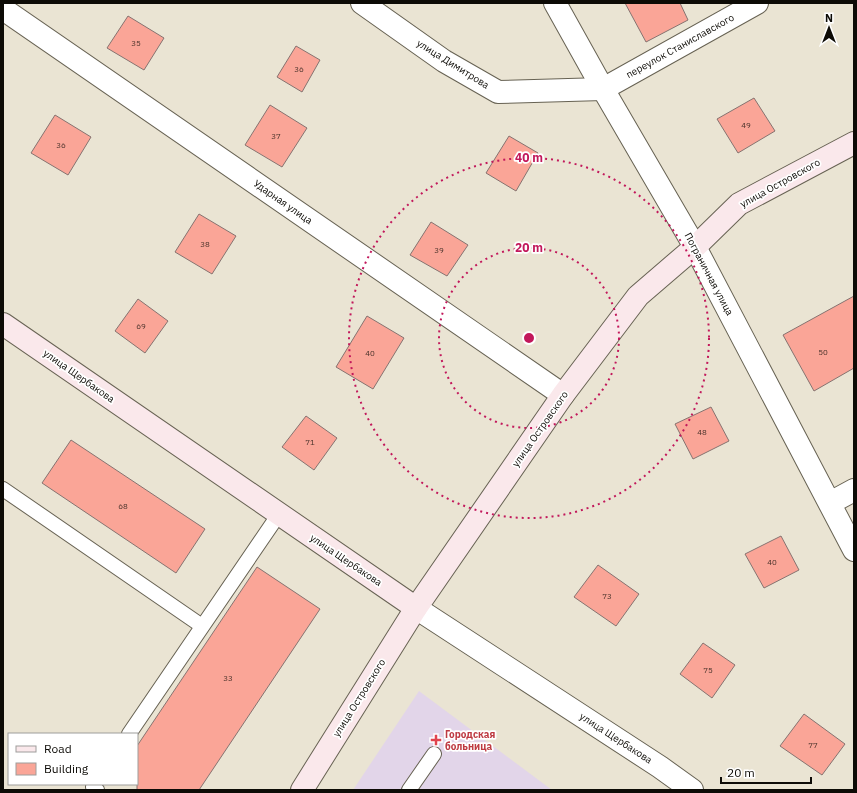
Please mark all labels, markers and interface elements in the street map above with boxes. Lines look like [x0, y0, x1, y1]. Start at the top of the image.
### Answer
north arrow [809, 8, 849, 48]
street label: переулок Станиславского [624, 11, 737, 81]
text: N [825, 11, 833, 25]
street label: улица Димитрова [414, 36, 492, 92]
house number: 35 [131, 38, 141, 48]
house number: 36 [294, 64, 304, 74]
house number: 49 [741, 120, 751, 130]
house number: 37 [271, 131, 281, 141]
house number: 36 [56, 140, 66, 150]
text: 40 m [515, 150, 543, 165]
street label: улица Островского [738, 155, 823, 210]
street label: Ударная улица [251, 177, 316, 228]
street label: Пограничная улица [682, 230, 737, 318]
house number: 38 [200, 239, 210, 249]
text: 20 m [515, 240, 543, 255]
house number: 39 [434, 245, 444, 255]
house number: 69 [136, 321, 146, 331]
centre of rings [522, 331, 536, 345]
street label: улица Щербакова [41, 347, 118, 406]
house number: 50 [818, 347, 828, 357]
house number: 40 [365, 348, 375, 358]
street label: улица Островского [509, 388, 571, 469]
house number: 48 [697, 427, 707, 437]
house number: 71 [305, 437, 315, 447]
house number: 68 [118, 501, 128, 511]
street label: улица Щербакова [308, 531, 385, 589]
house number: 40 [767, 557, 777, 567]
house number: 73 [602, 591, 612, 601]
street label: улица Островского [330, 656, 388, 739]
house number: 75 [703, 665, 713, 675]
house number: 33 [223, 673, 233, 683]
street label: улица Щербакова [577, 710, 655, 767]
place label: Городская больница [445, 728, 496, 753]
legend [8, 733, 138, 785]
marker: Городская больница [430, 734, 442, 746]
house number: 77 [808, 740, 818, 750]
text: Road [44, 741, 72, 756]
scale bar [721, 759, 811, 785]
text: Building [44, 761, 89, 776]
text: 20 m [727, 765, 755, 780]

